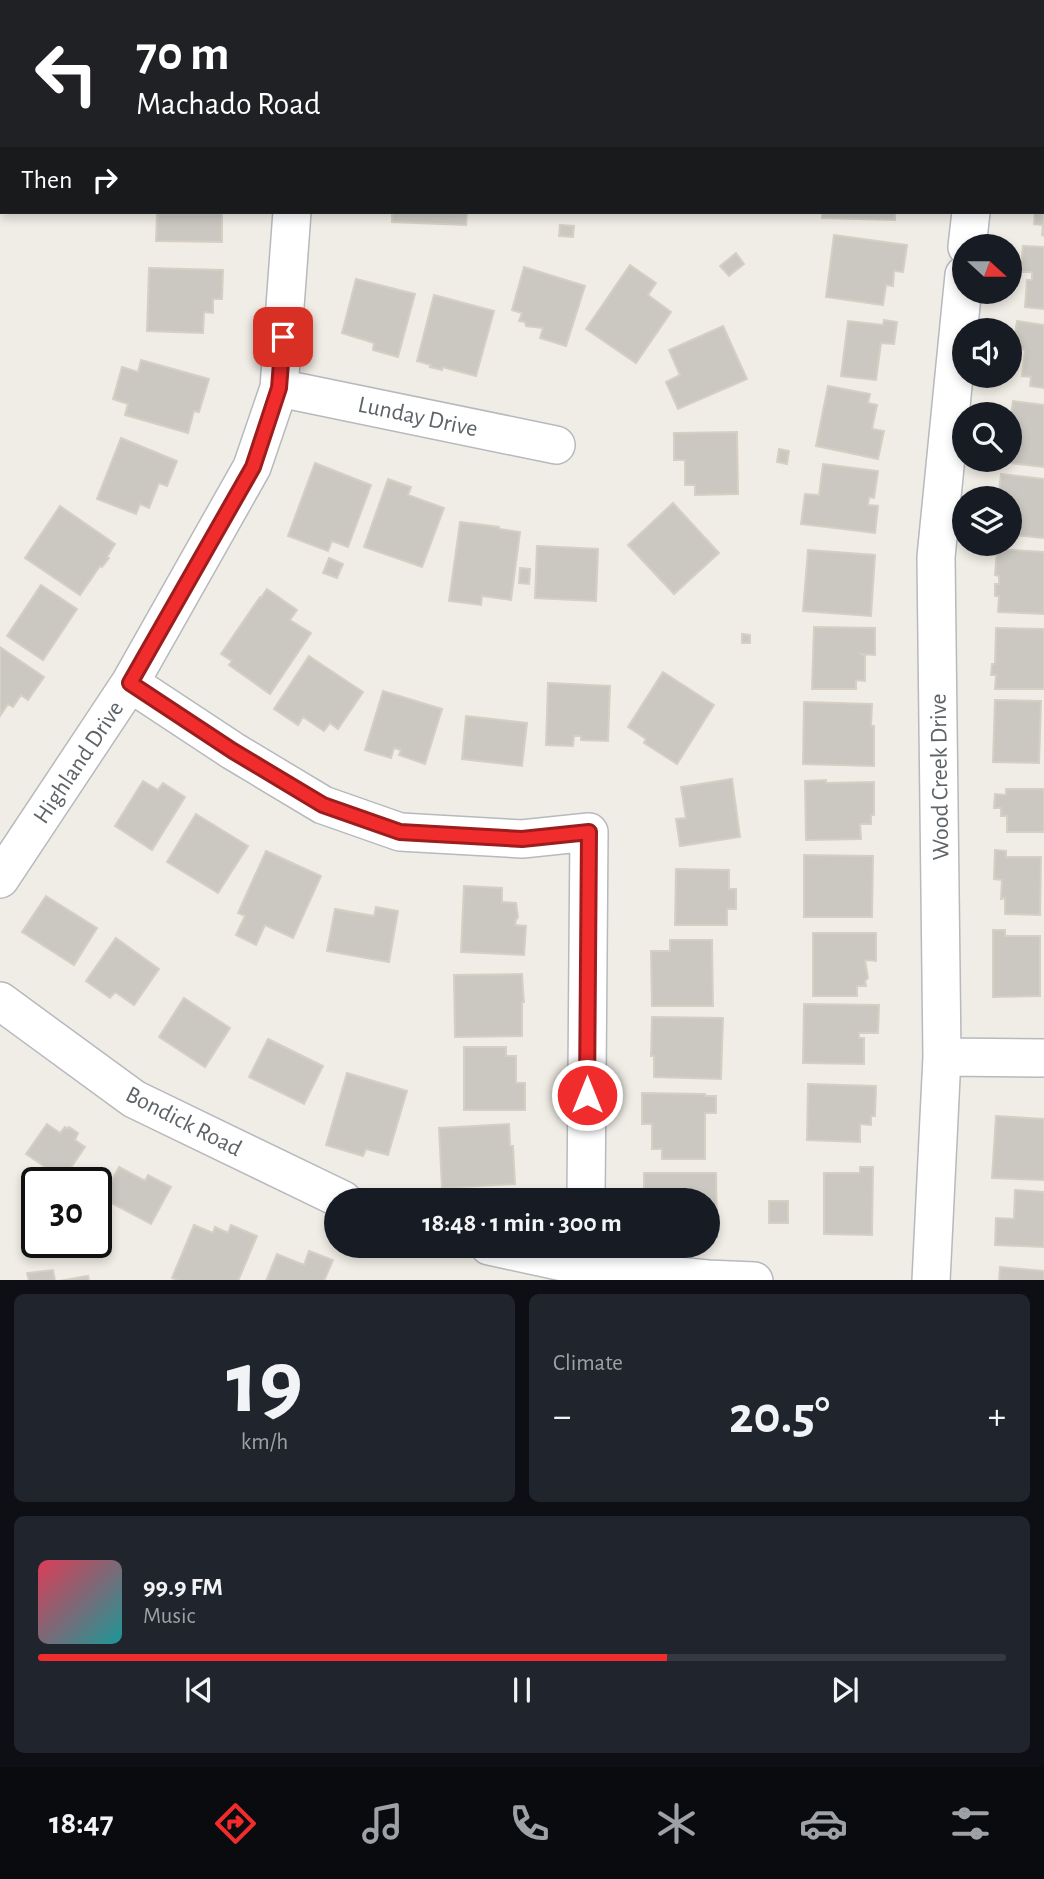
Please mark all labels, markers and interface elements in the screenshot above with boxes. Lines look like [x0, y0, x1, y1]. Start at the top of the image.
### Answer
icon: left [21, 28, 112, 119]
text: 70 m [136, 30, 230, 79]
text: Machado Road [136, 88, 321, 120]
icon: right [86, 161, 124, 199]
text: Then [21, 167, 72, 193]
north arrow [952, 234, 1022, 304]
map controls [952, 234, 1022, 556]
pin [253, 307, 313, 367]
icon: arrive [264, 318, 302, 356]
button: sound [952, 318, 1022, 388]
street label: Lunday Drive [356, 393, 480, 441]
button: search [952, 402, 1022, 472]
button: layers [952, 486, 1022, 556]
street label: Wood Creek Drive [927, 693, 953, 861]
street label: Highland Drive [29, 697, 128, 828]
position arrow [550, 1058, 624, 1132]
street label: Bondick Road [122, 1082, 245, 1161]
speed limit sign: 30 [21, 1167, 112, 1258]
text: 18:48 · 1 min · 300 m [422, 1210, 622, 1236]
text: 19 [226, 1338, 303, 1429]
text: Climate [553, 1352, 623, 1375]
text: 20.5° [729, 1390, 830, 1442]
text: − [553, 1398, 571, 1436]
text: + [988, 1398, 1006, 1436]
text: km/h [241, 1431, 288, 1454]
text: 99.9 FM [143, 1574, 223, 1600]
text: Music [143, 1605, 195, 1628]
icon: previous [180, 1671, 218, 1709]
icon: pause [503, 1671, 541, 1709]
icon: next [826, 1671, 864, 1709]
icon: directions [211, 1799, 260, 1848]
icon: music [358, 1799, 407, 1848]
icon: phone [505, 1799, 554, 1848]
icon: climate [652, 1799, 701, 1848]
icon: car [799, 1799, 848, 1848]
icon: filters [946, 1799, 995, 1848]
text: 18:47 [49, 1807, 114, 1839]

